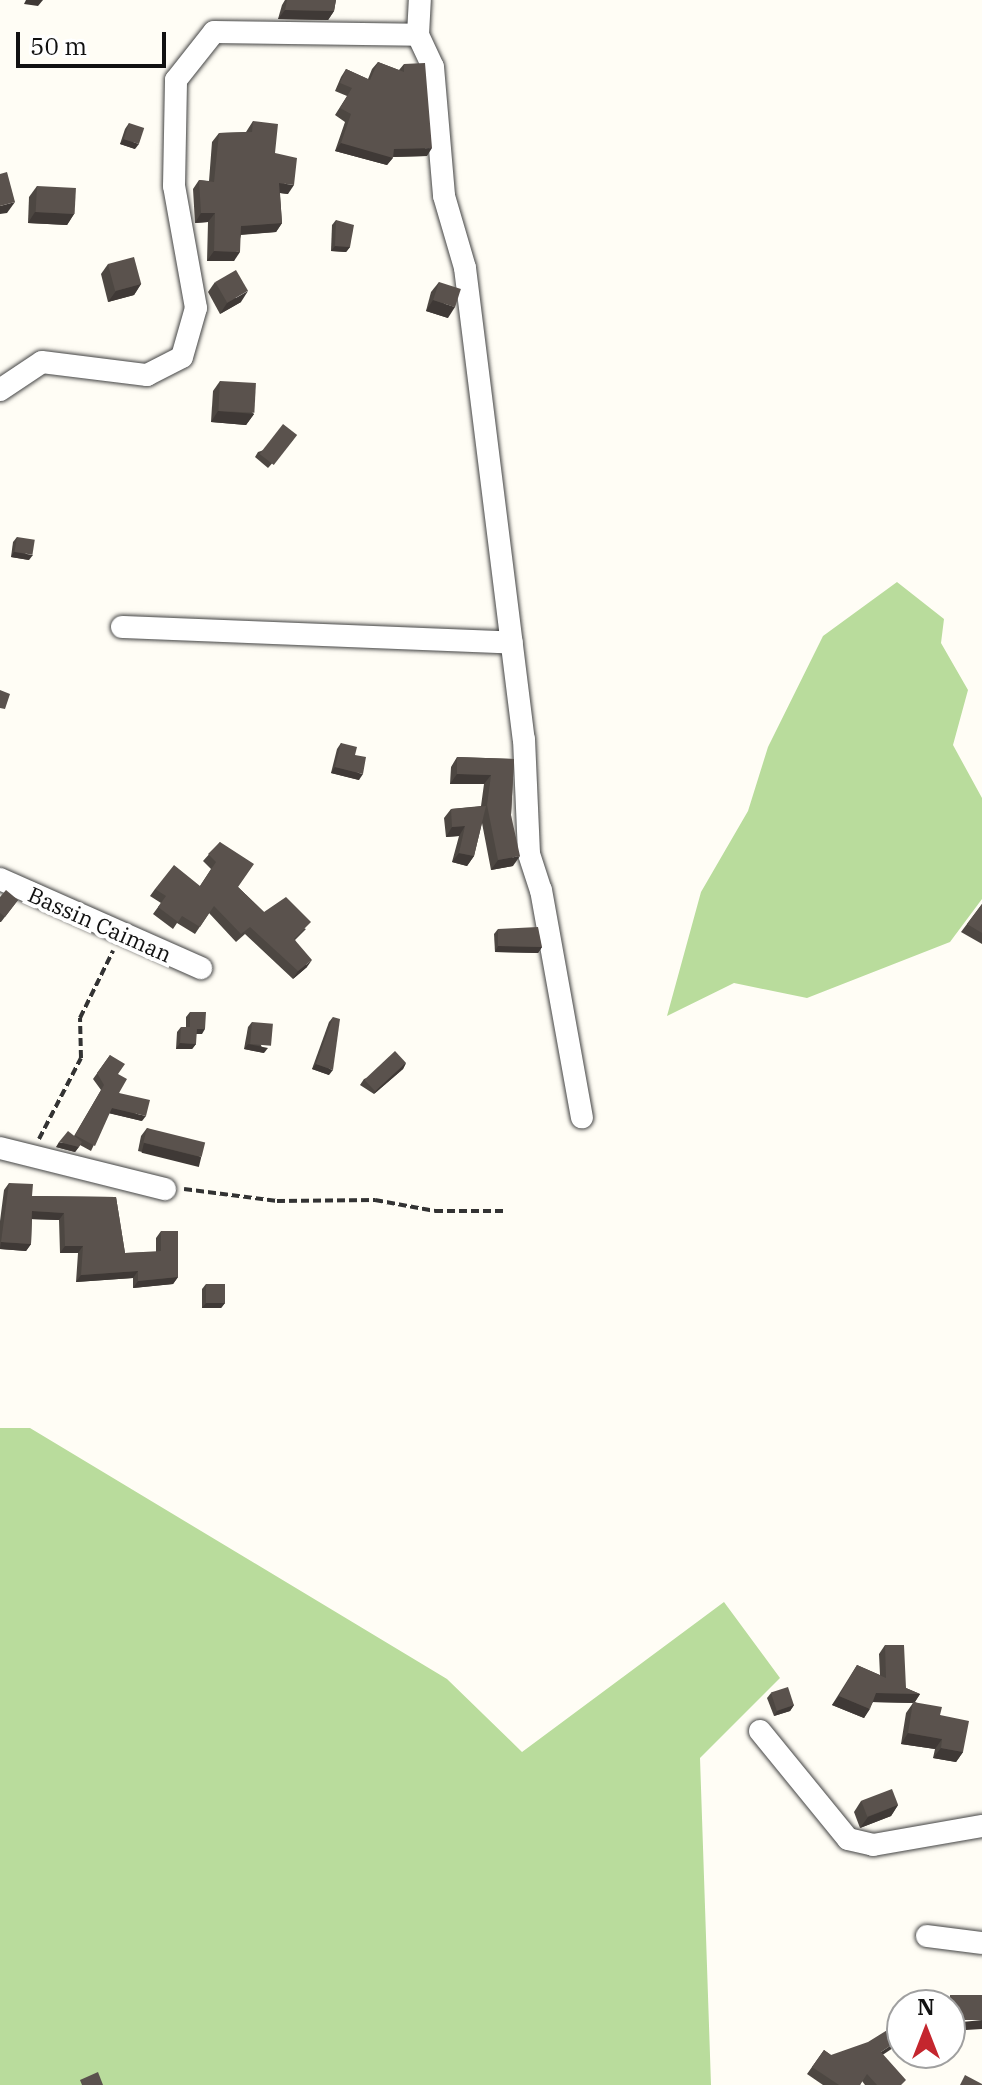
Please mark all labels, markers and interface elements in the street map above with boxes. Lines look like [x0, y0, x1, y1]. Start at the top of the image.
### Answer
scale bar [20, 16, 170, 66]
text: 50 m [30, 30, 87, 62]
street label: Bassin Caiman [24, 881, 176, 967]
north arrow [886, 1989, 966, 2069]
text: N [917, 1992, 935, 2021]

